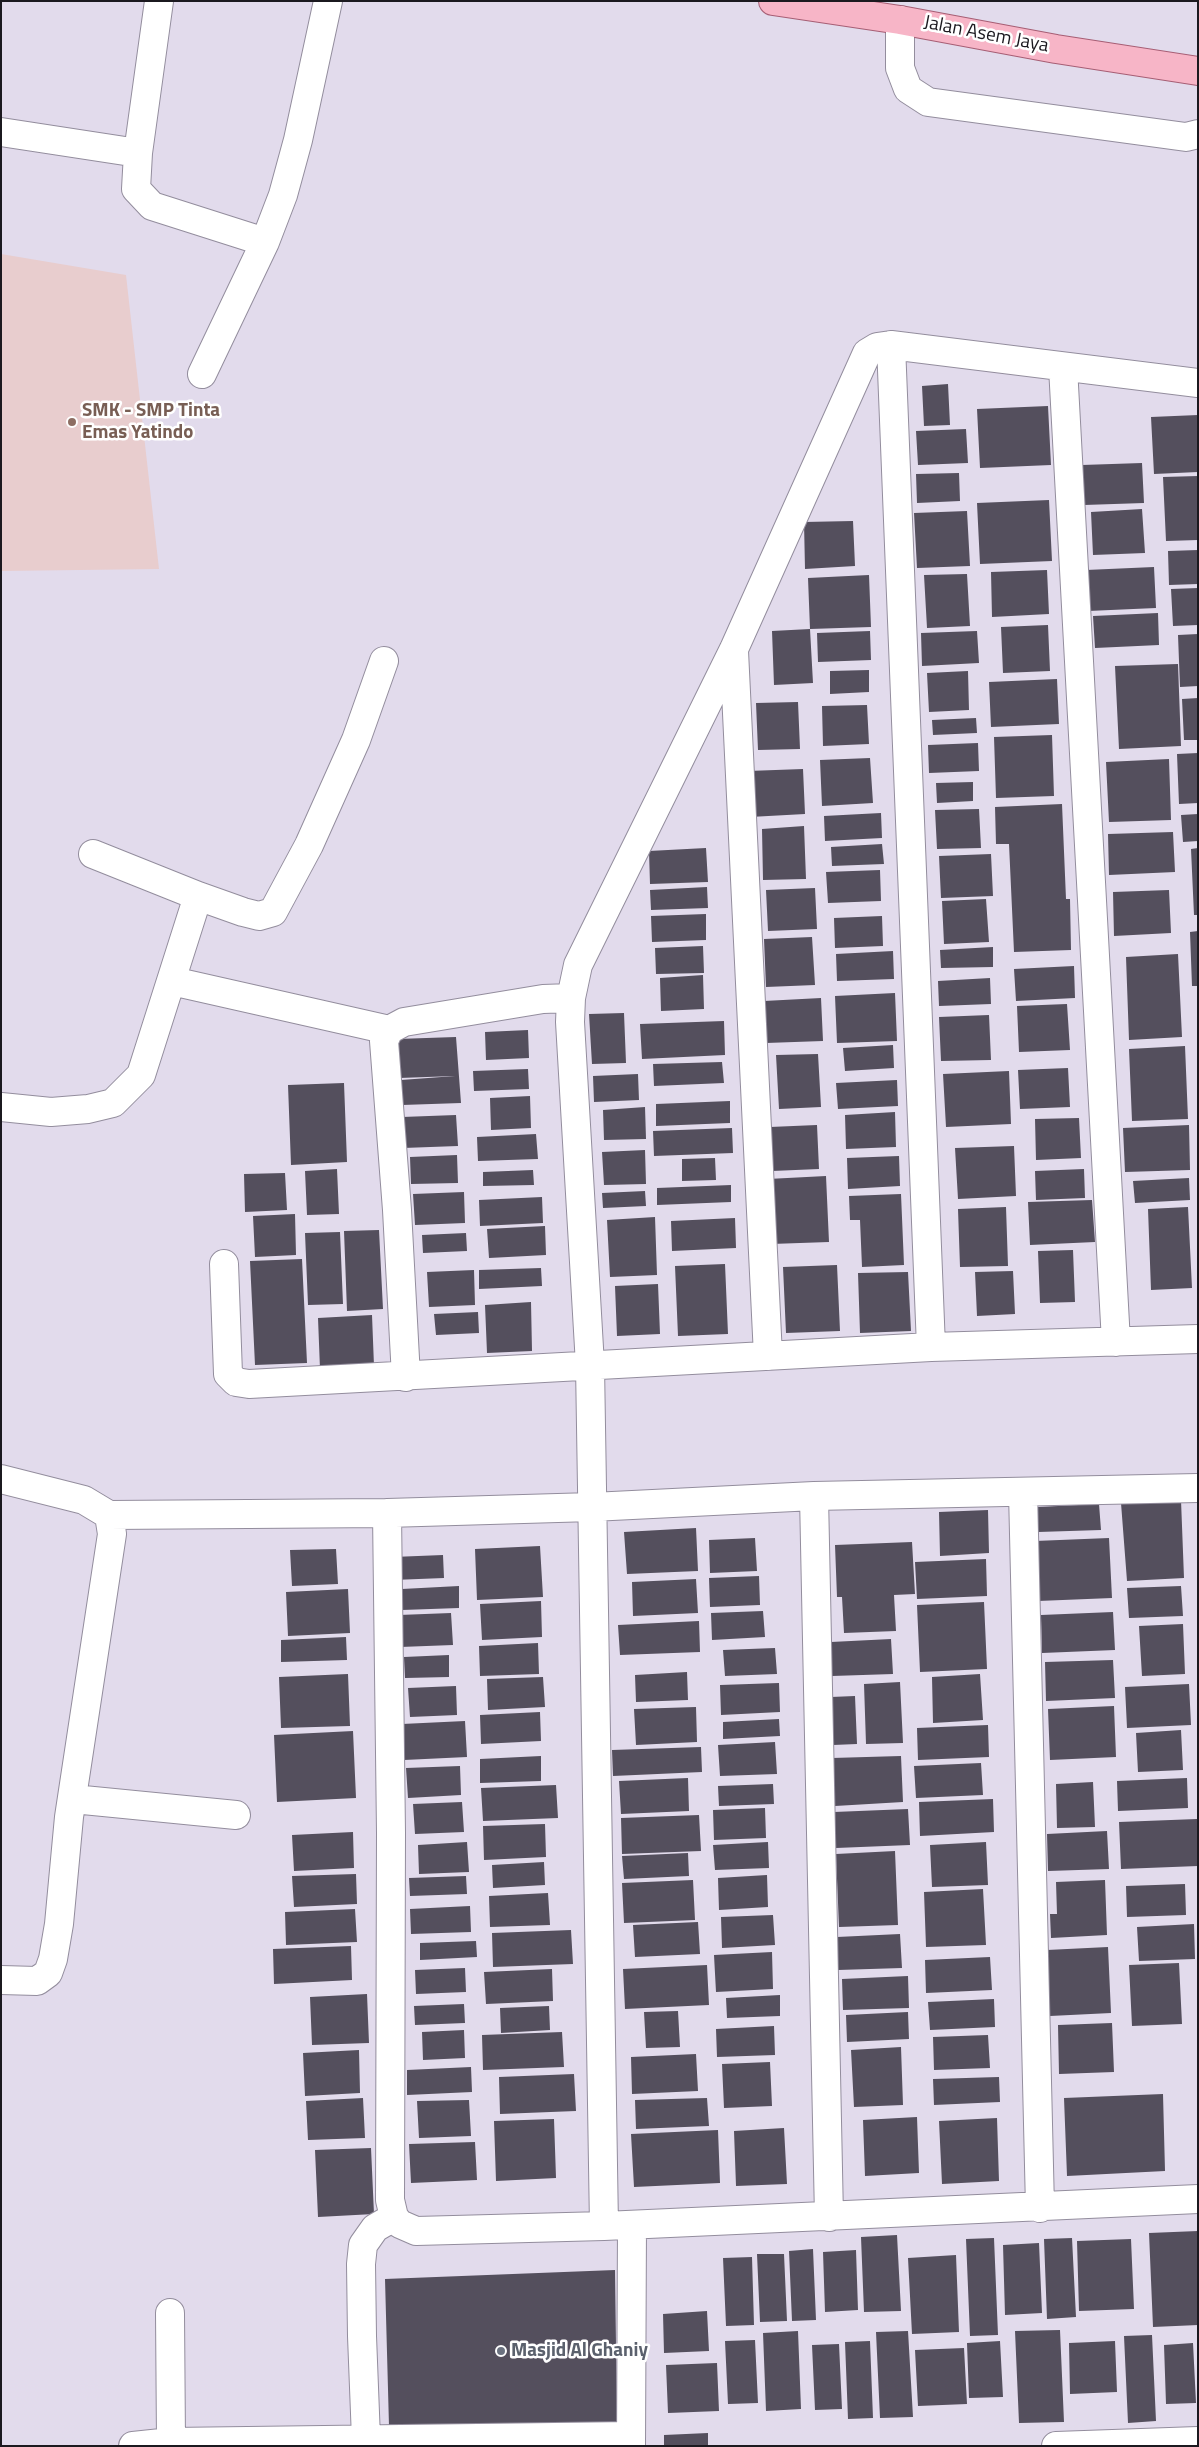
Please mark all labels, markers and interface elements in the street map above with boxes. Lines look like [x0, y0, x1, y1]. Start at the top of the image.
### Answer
street label: Jalan Asem Jaya [922, 12, 1050, 58]
place label: SMK - SMP Tinta Emas Yatindo [82, 400, 220, 444]
marker: SMK - SMP Tinta Emas Yatindo [66, 416, 78, 428]
place label: Masjid Al Ghaniy [511, 2340, 648, 2362]
marker: Masjid Al Ghaniy [495, 2345, 507, 2357]

